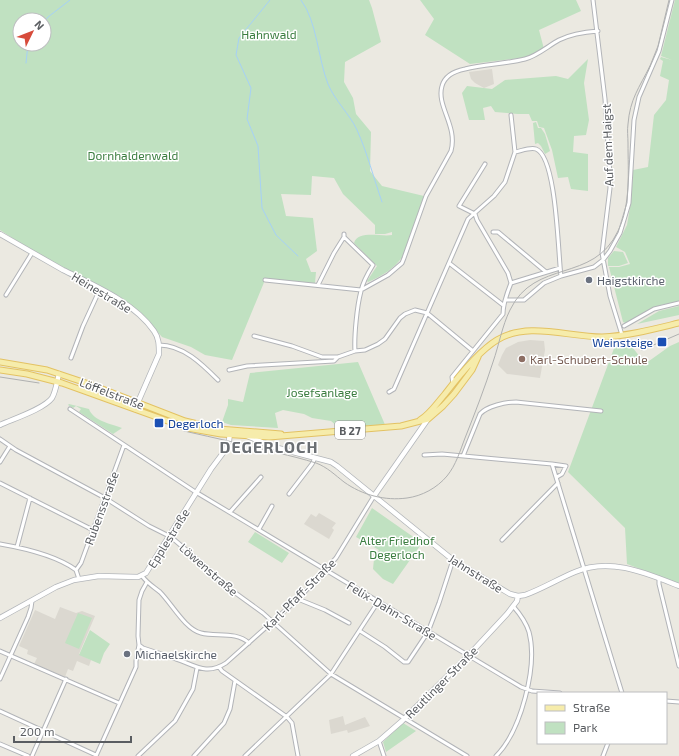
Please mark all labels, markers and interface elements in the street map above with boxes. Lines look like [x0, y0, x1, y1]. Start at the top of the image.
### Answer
north arrow [12, 12, 52, 52]
text: N [32, 17, 47, 32]
park label: Hahnwald [241, 27, 297, 41]
street label: Auf dem Haigst [599, 103, 615, 187]
park label: Dornhaldenwald [88, 148, 178, 162]
street label: Heinestraße [69, 269, 135, 315]
place label: Haigstkirche [597, 273, 665, 287]
marker: Haigstkirche [584, 275, 594, 285]
place label: Weinsteige [592, 335, 653, 349]
marker: Weinsteige [656, 336, 668, 348]
place label: Karl-Schubert-Schule [530, 352, 648, 366]
marker: Karl-Schubert-Schule [517, 354, 527, 364]
street label: Löffelstraße [78, 374, 146, 412]
park label: Josefsanlage [287, 385, 357, 399]
place label: Degerloch [168, 416, 224, 430]
marker: Degerloch [153, 417, 165, 429]
road number: B 27 [335, 421, 365, 439]
district label: DEGERLOCH [220, 437, 318, 456]
street label: Rubensstraße [81, 469, 121, 547]
street label: Epplestraße [144, 506, 192, 570]
park label: Alter Friedhof Degerloch [360, 533, 435, 561]
street label: Löwenstraße [177, 540, 241, 598]
street label: Jahnstraße [446, 551, 506, 595]
street label: Karl-Pfaff-Straße [260, 555, 338, 633]
street label: Felix-Dahn-Straße [345, 578, 439, 642]
street label: Reutlinger Straße [402, 643, 480, 721]
place label: Michaelskirche [135, 647, 217, 661]
marker: Michaelskirche [122, 649, 132, 659]
legend [537, 692, 667, 744]
text: Straße [573, 700, 610, 714]
scale bar [14, 718, 131, 744]
text: Park [573, 720, 598, 734]
text: 200 m [20, 724, 54, 738]

